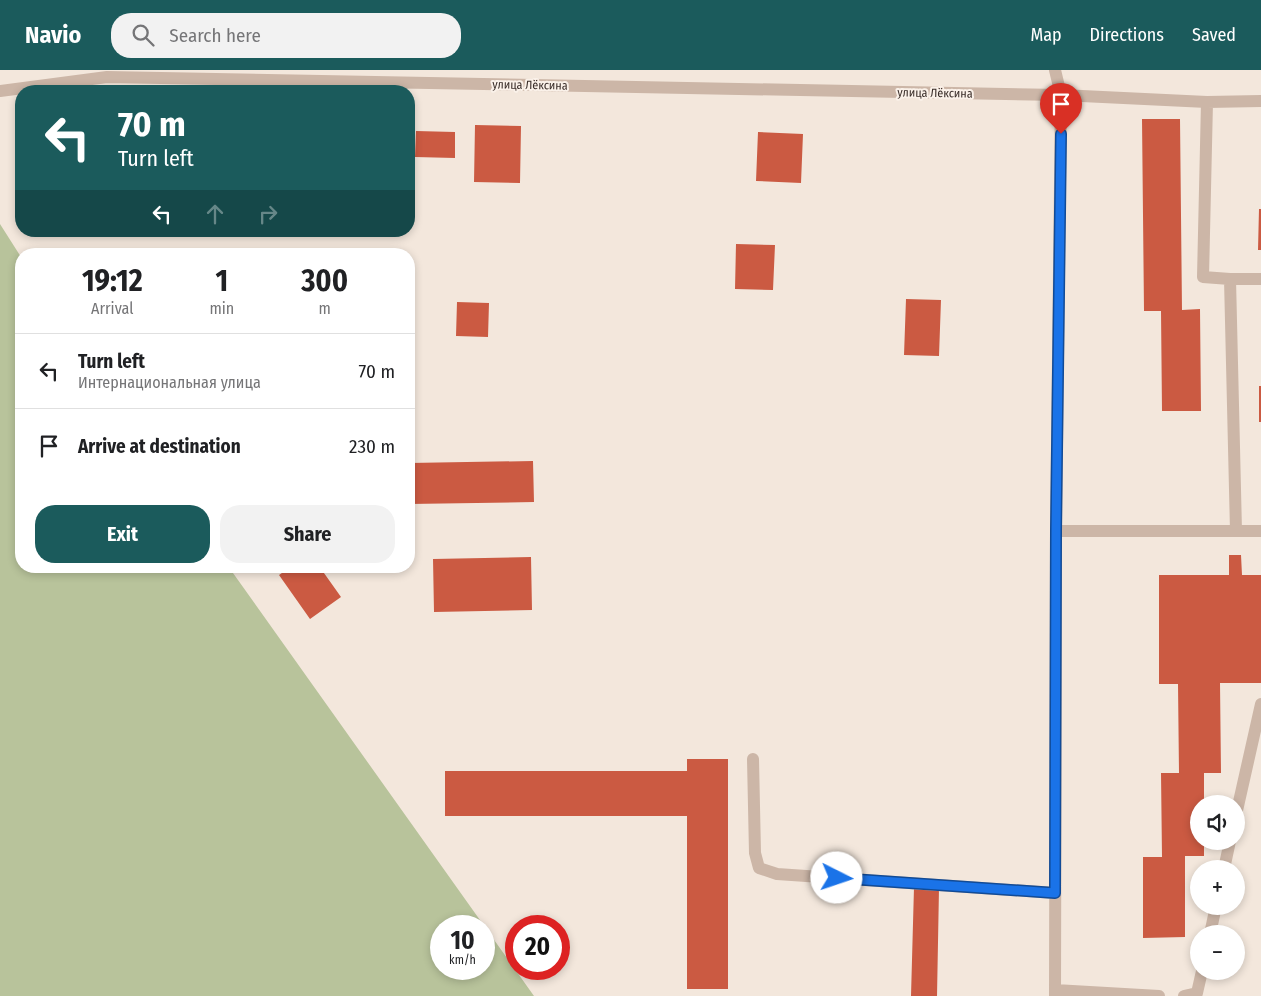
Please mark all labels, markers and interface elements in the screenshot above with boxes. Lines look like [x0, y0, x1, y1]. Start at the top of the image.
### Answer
search box [111, 13, 461, 58]
text: Navio [25, 21, 81, 49]
icon: search [129, 21, 157, 49]
text: Search here [169, 24, 261, 47]
text: Map [1030, 24, 1062, 46]
text: Directions [1090, 24, 1164, 46]
text: Saved [1192, 24, 1236, 46]
street label: улица Лёксина [492, 77, 568, 93]
pin [1040, 83, 1082, 134]
street label: улица Лёксина [897, 85, 973, 101]
icon: arrive [1047, 90, 1075, 118]
text: 70 m [118, 103, 186, 145]
icon: left [35, 105, 100, 170]
text: Turn left [118, 145, 194, 172]
icon: left [148, 200, 176, 228]
icon: ahead [201, 200, 229, 228]
icon: right [254, 200, 282, 228]
text: 19:12 [82, 263, 143, 299]
text: 1 [215, 263, 228, 299]
text: 300 [301, 263, 348, 299]
text: Arrival [91, 299, 133, 318]
text: min [209, 299, 234, 318]
text: m [318, 299, 331, 318]
text: Turn left [78, 350, 145, 373]
icon: left [35, 357, 63, 385]
text: 70 m [359, 360, 395, 383]
text: Интернациональная улица [78, 373, 261, 392]
icon: arrive [35, 432, 63, 460]
text: Arrive at destination [78, 435, 241, 458]
text: 230 m [349, 435, 395, 458]
button: Exit [35, 505, 210, 563]
button: Share [220, 505, 395, 563]
map controls [1190, 795, 1245, 980]
button: sound [1190, 795, 1245, 850]
position arrow [810, 851, 862, 903]
button: + [1190, 860, 1245, 915]
speed limit sign: 20 [505, 915, 570, 980]
button: − [1190, 925, 1245, 980]
text: 10 [450, 926, 475, 956]
text: km/h [449, 953, 476, 967]

